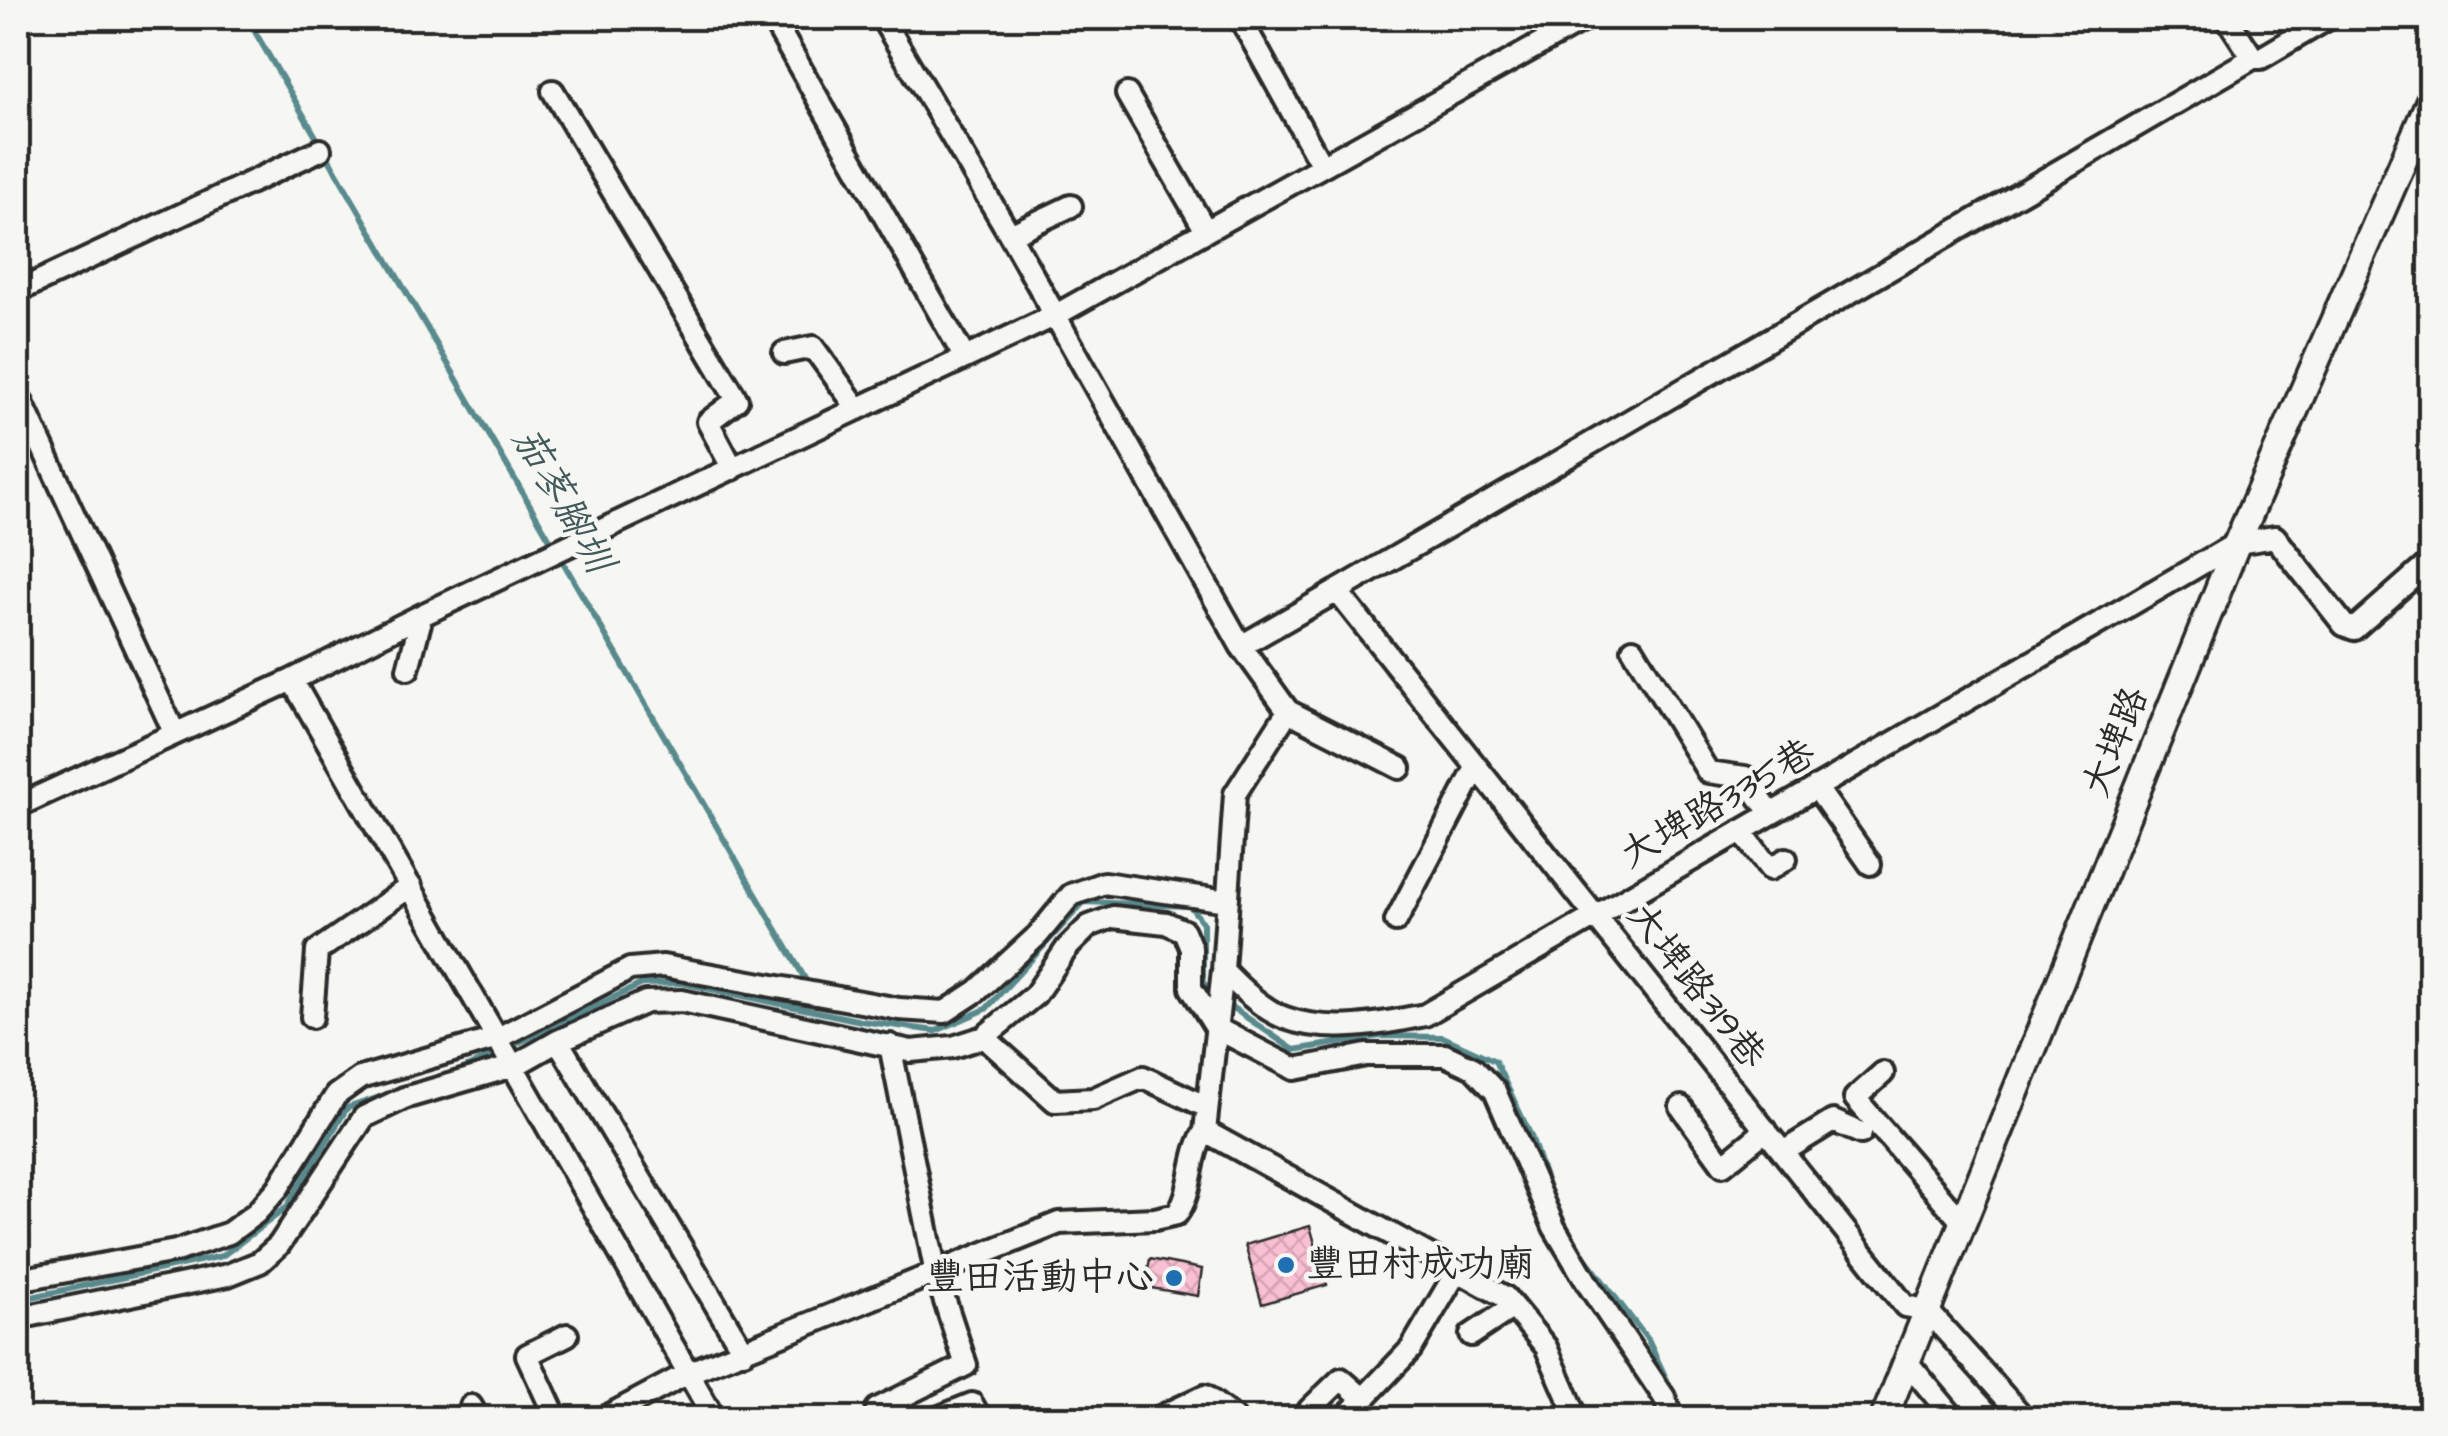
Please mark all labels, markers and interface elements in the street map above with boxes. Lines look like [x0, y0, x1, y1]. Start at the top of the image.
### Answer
water label: 茄苳腳圳 [498, 417, 628, 586]
street label: 大埤路 [2071, 679, 2161, 805]
street label: 大埤路335巷 [1611, 727, 1825, 881]
street label: 大埤路319巷 [1615, 892, 1777, 1080]
place label: 豐田村成功廟 [1306, 1239, 1534, 1291]
place label: 豐田活動中心 [926, 1252, 1154, 1304]
marker: 豐田村成功廟 [1275, 1254, 1297, 1276]
marker: 豐田活動中心 [1163, 1267, 1185, 1289]

